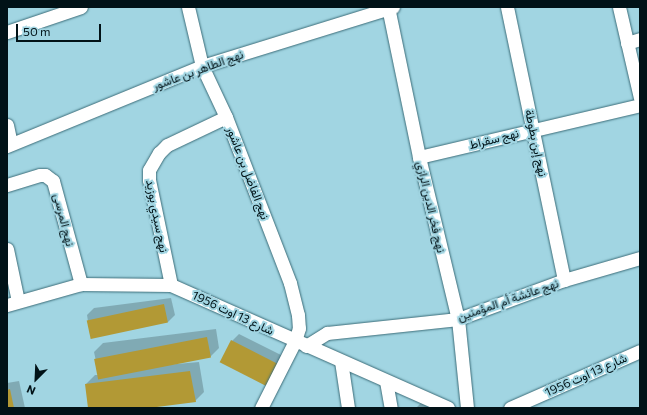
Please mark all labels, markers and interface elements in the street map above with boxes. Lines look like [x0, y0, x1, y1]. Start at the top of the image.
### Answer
scale bar [18, 16, 103, 42]
text: 50 m [23, 24, 51, 38]
street label: نهج الطاهر بن عاشور [151, 47, 245, 93]
street label: نهج إبن بطوطة [522, 108, 550, 178]
street label: نهج الفاضل بن عاشور [224, 124, 272, 222]
street label: نهج سقراط [468, 126, 520, 152]
street label: نهج فخر الدين الرازي [413, 160, 449, 254]
street label: نهج سيدي بوزيد [143, 178, 171, 254]
street label: نهج المرسى [50, 192, 78, 248]
street label: نهج عائشة أم المؤمنين [455, 276, 561, 324]
street label: شارع 13 اوت 1956 [190, 288, 276, 338]
street label: شارع 13 اوت 1956 [543, 350, 629, 400]
north arrow [16, 359, 56, 399]
text: N [25, 383, 37, 398]

